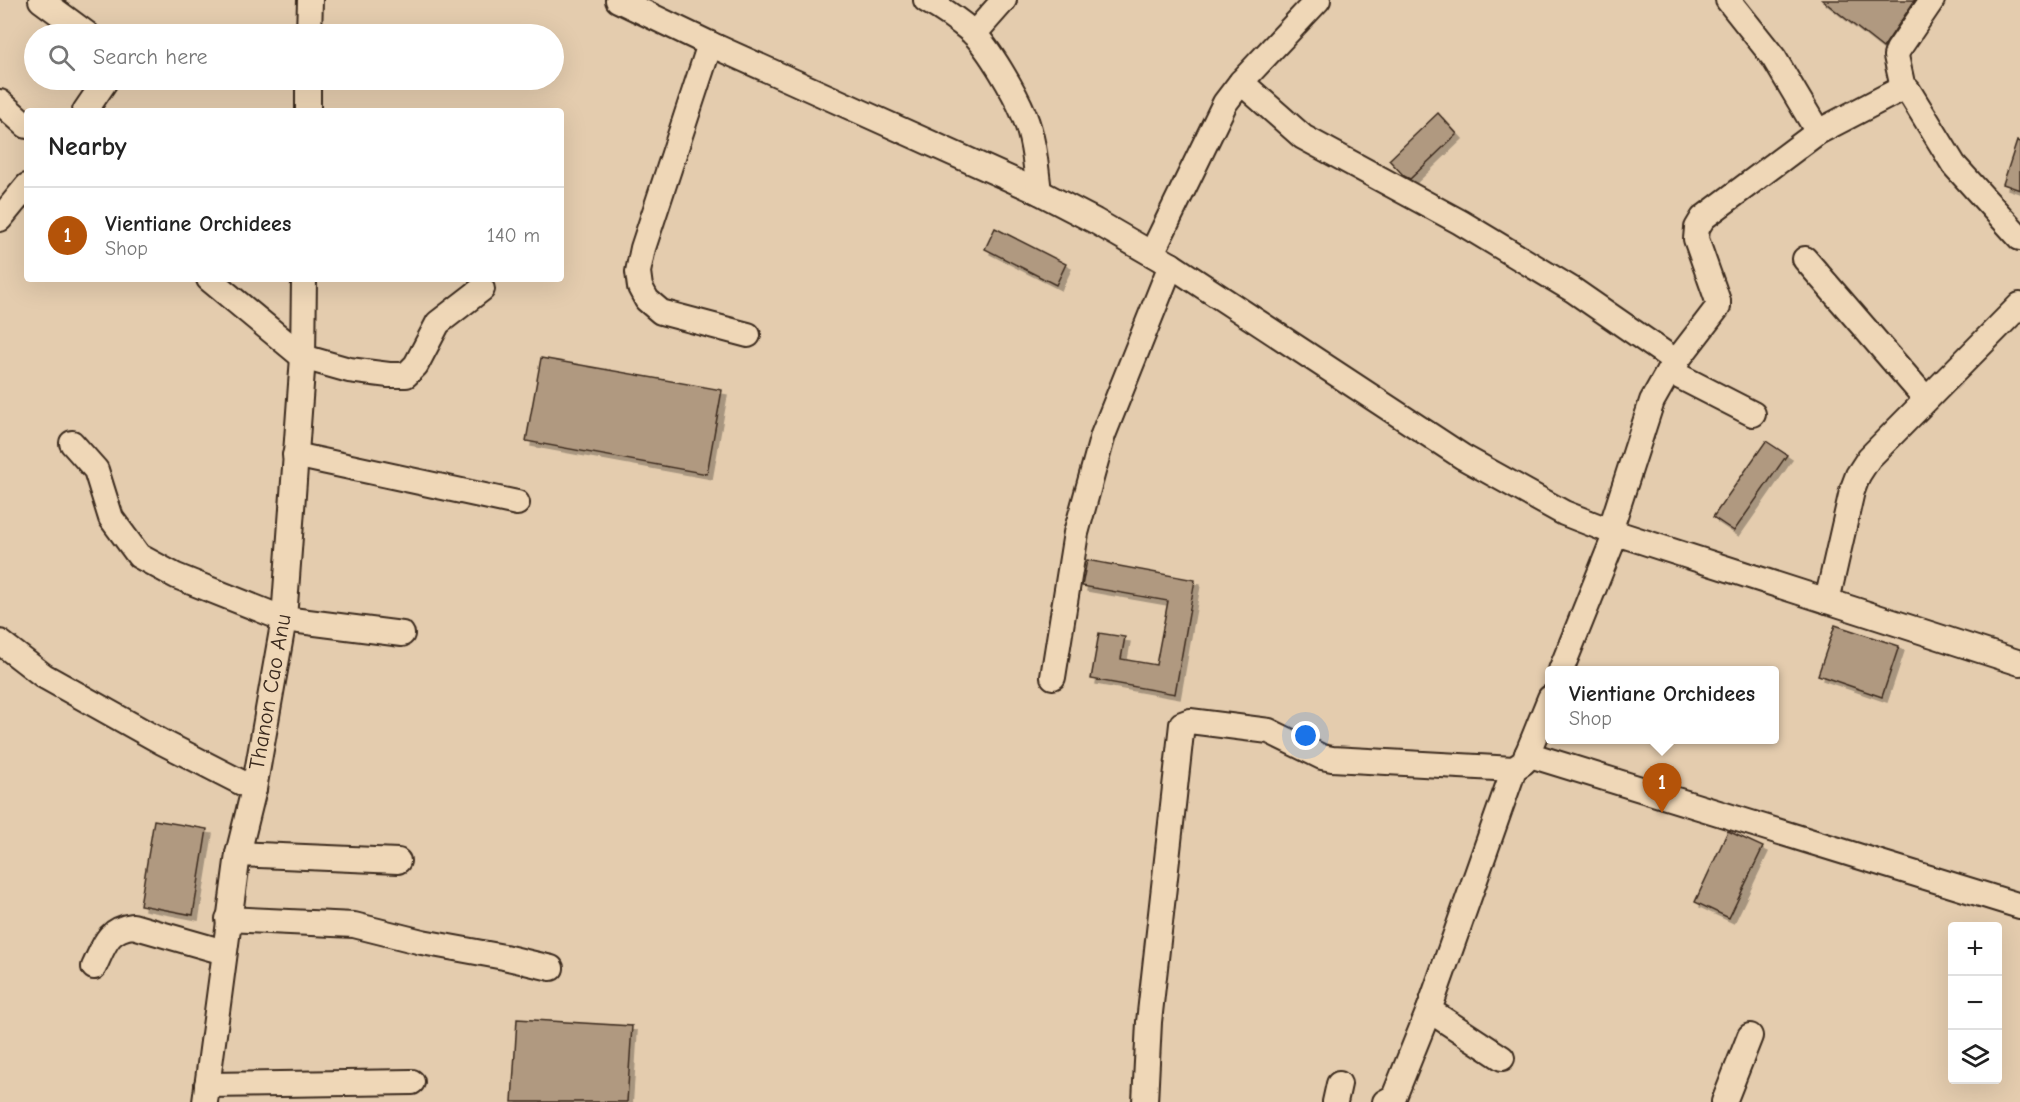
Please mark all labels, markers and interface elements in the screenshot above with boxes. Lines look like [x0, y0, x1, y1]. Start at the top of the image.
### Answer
search box [24, 24, 564, 90]
icon: search [45, 41, 78, 74]
text: Search here [93, 44, 208, 70]
text: Nearby [48, 132, 127, 162]
text: Vientiane Orchidees [105, 211, 291, 237]
text: 1 [64, 224, 71, 247]
text: 140 m [487, 224, 540, 247]
text: Shop [105, 237, 148, 260]
street label: Thanon Cao Anu [243, 612, 297, 772]
popup [1545, 666, 1779, 744]
text: Vientiane Orchidees [1569, 681, 1755, 707]
text: Shop [1569, 707, 1612, 730]
your location [1291, 721, 1320, 750]
pin: 1 [1642, 764, 1682, 813]
map controls [1948, 922, 2002, 1084]
button: + [1948, 922, 2002, 976]
button: − [1948, 976, 2002, 1030]
button: layers [1948, 1030, 2002, 1084]

